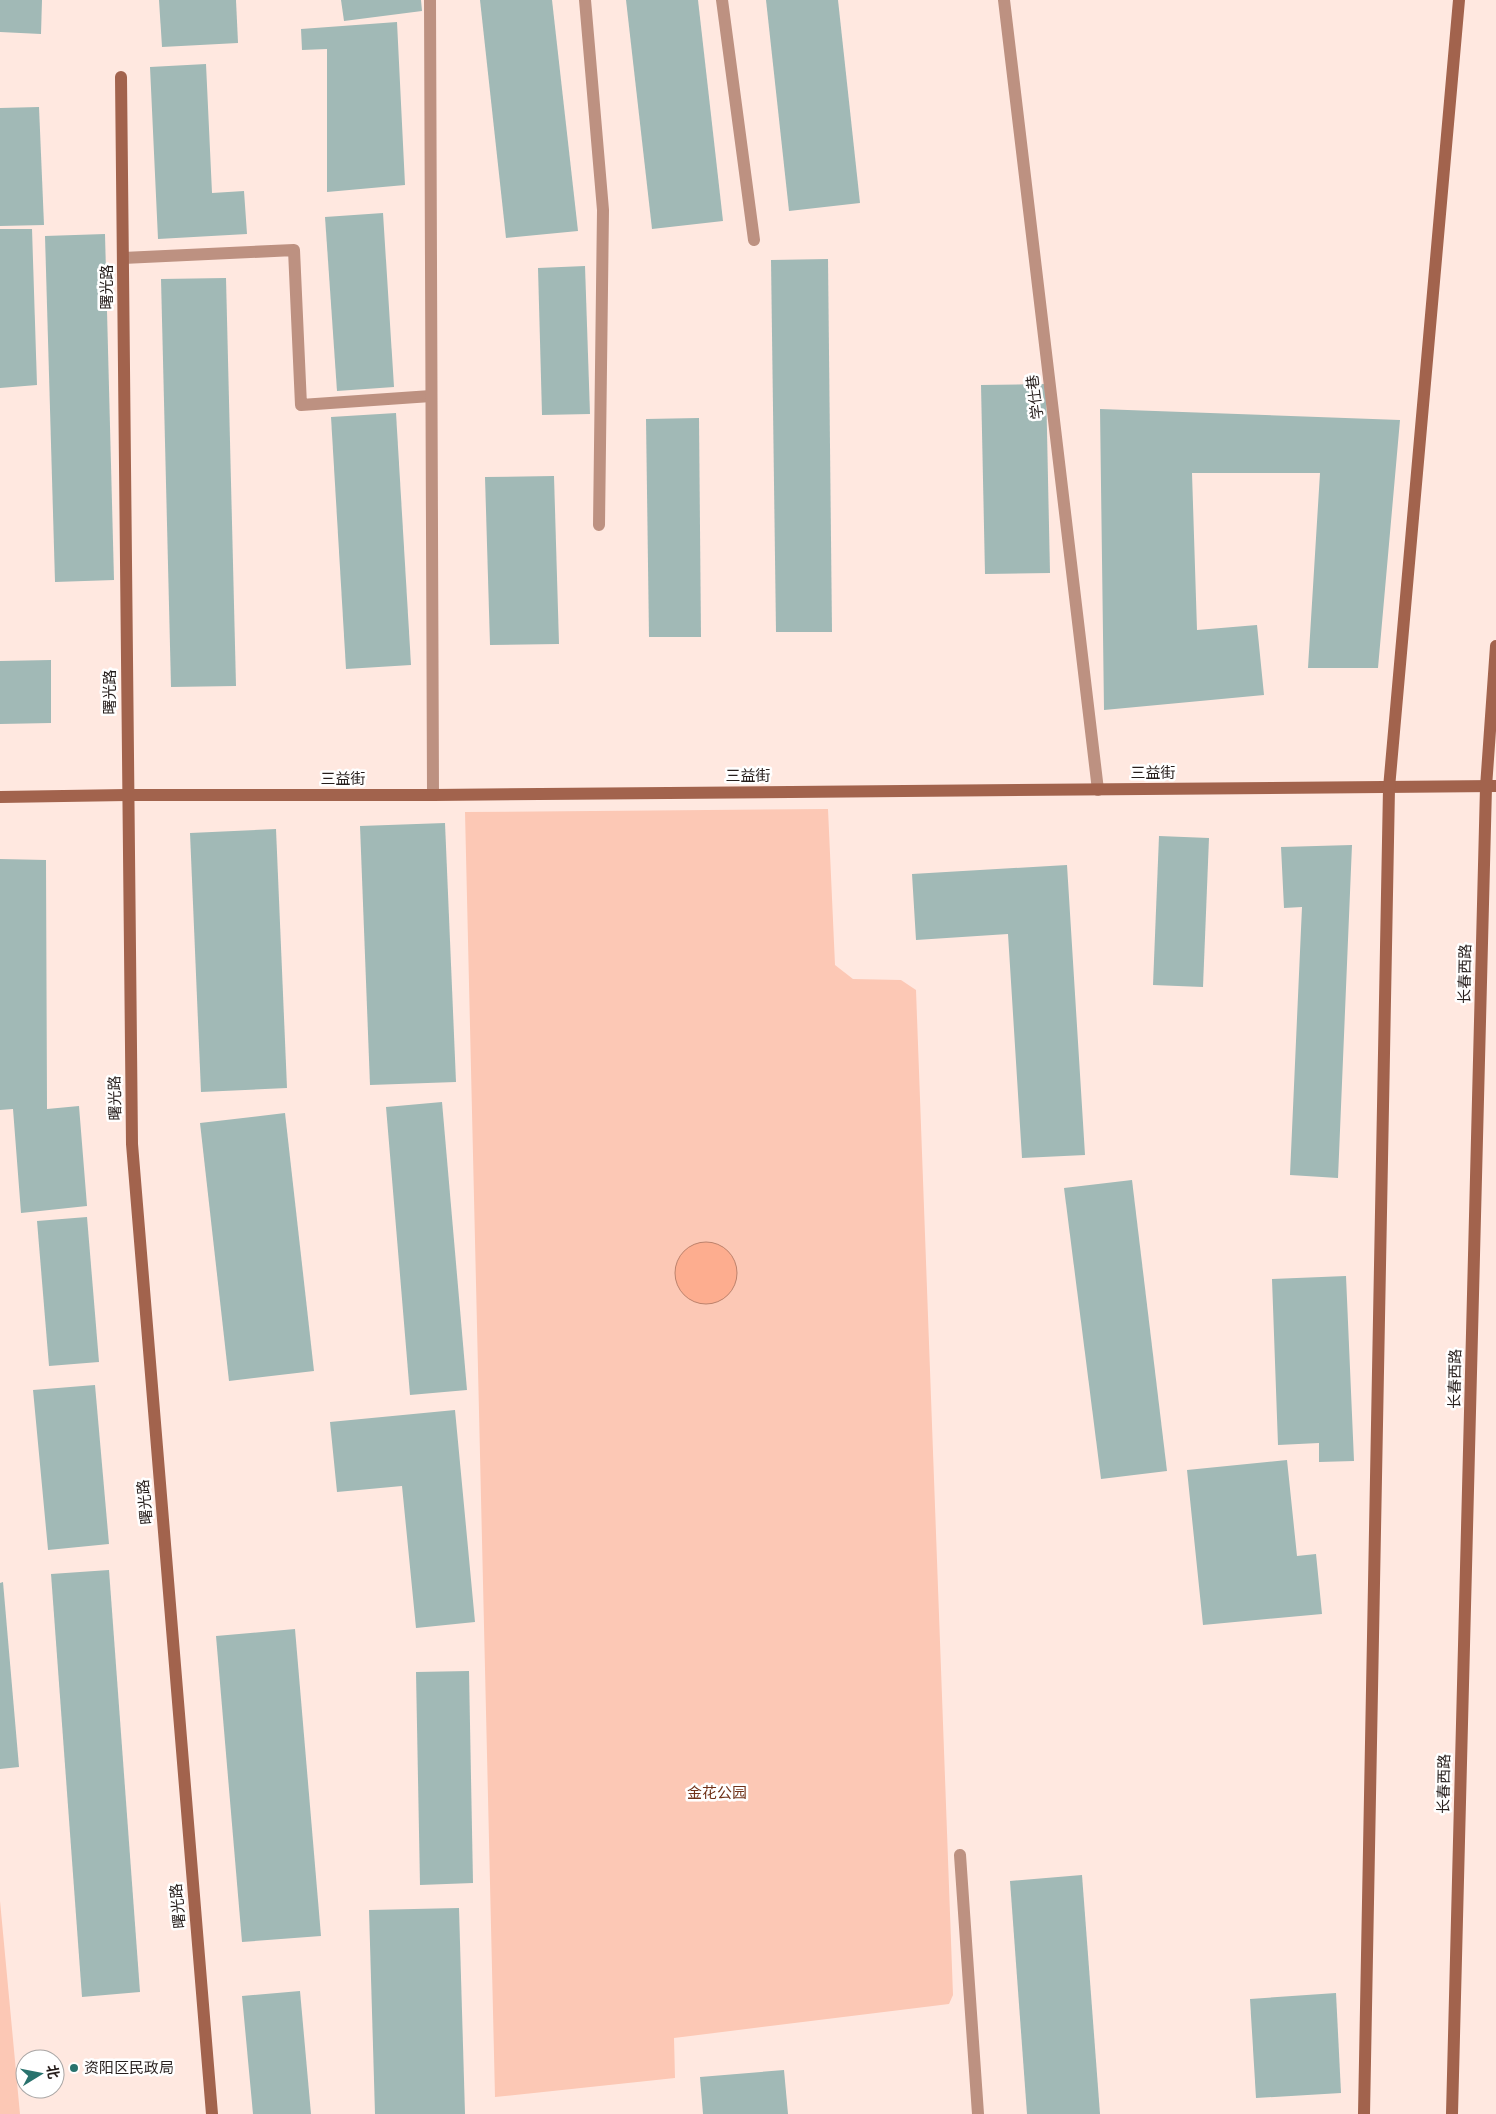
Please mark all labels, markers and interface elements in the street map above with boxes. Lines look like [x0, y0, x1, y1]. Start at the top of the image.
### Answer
street label: 曙光路 [97, 264, 116, 310]
street label: 学仕巷 [1022, 374, 1047, 421]
street label: 曙光路 [100, 669, 119, 715]
street label: 三益街 [1130, 763, 1176, 782]
street label: 三益街 [725, 766, 771, 785]
street label: 三益街 [320, 769, 366, 788]
street label: 长春西路 [1454, 944, 1475, 1004]
street label: 曙光路 [105, 1075, 124, 1121]
street label: 长春西路 [1444, 1349, 1465, 1409]
street label: 曙光路 [133, 1479, 156, 1525]
street label: 长春西路 [1433, 1754, 1454, 1814]
park label: 金花公园 [687, 1783, 747, 1802]
street label: 曙光路 [166, 1883, 189, 1929]
north arrow [15, 2049, 65, 2099]
place label: 资阳区民政局 [84, 2058, 174, 2077]
marker: 资阳区民政局 [68, 2062, 80, 2074]
text: 北 [43, 2063, 63, 2080]

